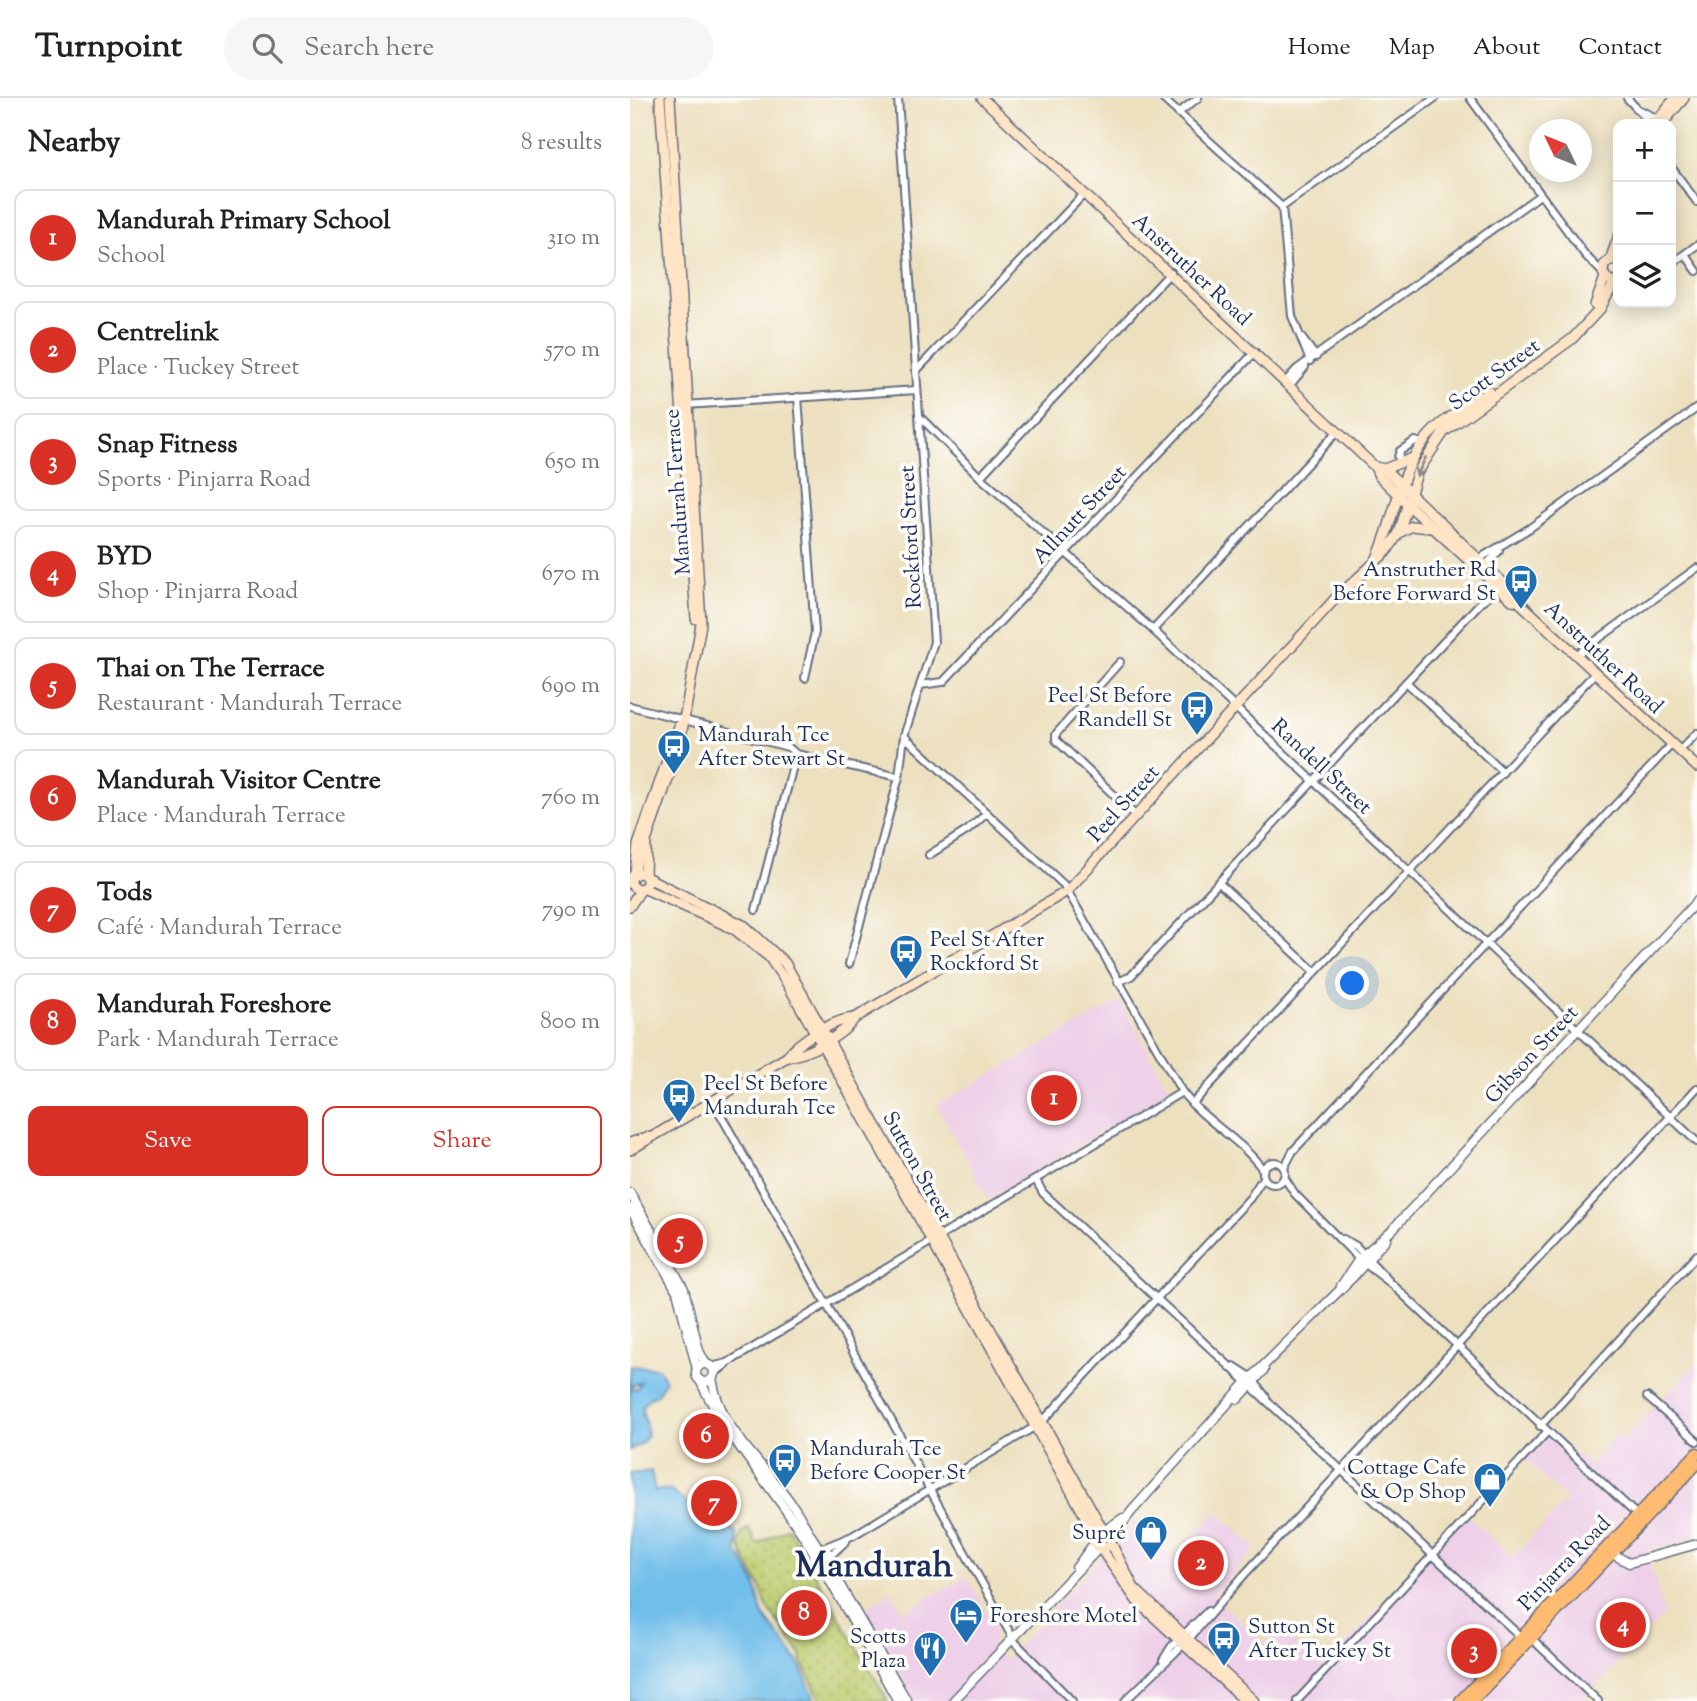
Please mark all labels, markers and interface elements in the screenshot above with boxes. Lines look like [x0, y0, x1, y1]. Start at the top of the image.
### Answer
search box [224, 17, 714, 80]
text: Turnpoint [35, 24, 182, 72]
icon: search [248, 29, 286, 67]
text: Search here [304, 30, 434, 67]
text: Home [1288, 31, 1351, 65]
text: Map [1389, 31, 1435, 65]
text: About [1473, 31, 1540, 65]
text: Contact [1578, 31, 1662, 65]
north arrow [1529, 119, 1592, 182]
map controls [1613, 119, 1676, 308]
button: + [1613, 119, 1676, 182]
text: Nearby [28, 122, 120, 165]
text: 8 results [521, 127, 602, 160]
button: − [1613, 182, 1676, 245]
text: Mandurah Primary School [97, 203, 390, 240]
street label: Anstruther Road [1124, 207, 1257, 334]
text: 1 [49, 222, 57, 255]
text: 310 m [547, 222, 600, 255]
text: School [97, 240, 166, 273]
button: layers [1613, 245, 1676, 308]
text: Centrelink [97, 315, 219, 352]
street label: Scott Street [1443, 332, 1547, 419]
text: 2 [48, 334, 58, 367]
text: 570 m [545, 334, 600, 367]
text: Place · Tuckey Street [97, 352, 299, 385]
street label: Mandurah Terrace [658, 408, 700, 576]
text: Snap Fitness [97, 427, 237, 464]
text: 3 [48, 446, 58, 479]
text: 650 m [545, 446, 600, 479]
one-way arrow [1414, 456, 1427, 477]
street label: Allnutt Street [1026, 459, 1134, 572]
text: Sports · Pinjarra Road [97, 464, 311, 497]
street label: Rockford Street [893, 464, 931, 609]
text: BYD [97, 539, 152, 576]
place label: Anstruther Rd Before Forward St [1333, 556, 1496, 610]
text: 4 [47, 558, 59, 591]
text: 670 m [541, 558, 600, 591]
bus stop icon: Anstruther Rd Before Forward St [1502, 562, 1540, 611]
text: Shop · Pinjarra Road [97, 576, 298, 609]
street label: Anstruther Road [1536, 595, 1669, 722]
text: Thai on The Terrace [97, 651, 325, 688]
text: 5 [49, 670, 57, 703]
text: 690 m [541, 670, 600, 703]
place label: Peel St Before Randell St [1048, 682, 1172, 736]
text: Restaurant · Mandurah Terrace [97, 688, 402, 721]
bus stop icon: Peel St Before Randell St [1178, 688, 1216, 737]
street label: Randell Street [1263, 713, 1378, 822]
place label: Mandurah Tce After Stewart St [698, 721, 845, 775]
bus stop icon: Mandurah Tce After Stewart St [655, 727, 693, 776]
street label: Peel Street [1082, 759, 1167, 850]
text: Mandurah Visitor Centre [97, 763, 381, 800]
text: 6 [47, 782, 59, 815]
text: 760 m [541, 782, 600, 815]
text: Place · Mandurah Terrace [97, 800, 346, 833]
text: Tods [97, 875, 152, 912]
text: 7 [47, 894, 59, 927]
text: 790 m [542, 894, 600, 927]
text: Café · Mandurah Terrace [97, 912, 342, 945]
place label: Peel St After Rockford St [930, 926, 1044, 980]
bus stop icon: Peel St After Rockford St [887, 932, 925, 981]
your location [1335, 966, 1369, 1000]
text: Mandurah Foreshore [97, 987, 331, 1024]
street label: Gibson Street [1479, 999, 1586, 1111]
text: 8 [47, 1006, 59, 1039]
text: 800 m [540, 1006, 600, 1039]
text: Park · Mandurah Terrace [97, 1024, 339, 1057]
place label: Peel St Before Mandurah Tce [704, 1070, 835, 1124]
pin: 1 [1031, 1072, 1077, 1124]
bus stop icon: Peel St Before Mandurah Tce [660, 1076, 698, 1125]
button: Save [28, 1106, 308, 1176]
button: Share [322, 1106, 602, 1176]
street label: Sutton Street [874, 1107, 959, 1227]
pin: 5 [657, 1215, 703, 1267]
pin: 6 [683, 1410, 729, 1462]
place label: Mandurah Tce Before Cooper St [810, 1435, 966, 1489]
bus stop icon: Mandurah Tce Before Cooper St [766, 1441, 804, 1490]
place label: Cottage Cafe & Op Shop [1347, 1454, 1466, 1508]
shop icon: Cottage Cafe & Op Shop [1471, 1460, 1509, 1509]
pin: 7 [691, 1477, 737, 1529]
street label: Pinjarra Road [1512, 1510, 1619, 1619]
shop icon: Supré [1132, 1513, 1170, 1562]
place label: Supré [1072, 1519, 1126, 1549]
pin: 2 [1178, 1537, 1224, 1589]
district label: Mandurah [795, 1542, 953, 1593]
pin: 8 [781, 1587, 827, 1639]
hotel icon: Foreshore Motel [947, 1596, 985, 1645]
pin: 4 [1600, 1599, 1646, 1651]
place label: Foreshore Motel [990, 1602, 1138, 1632]
place label: Sutton St After Tuckey St [1248, 1613, 1391, 1667]
bus stop icon: Sutton St After Tuckey St [1205, 1619, 1243, 1668]
place label: Scotts Plaza [850, 1623, 906, 1677]
pin: 3 [1451, 1625, 1497, 1677]
restaurant icon: Scotts Plaza [911, 1629, 949, 1678]

